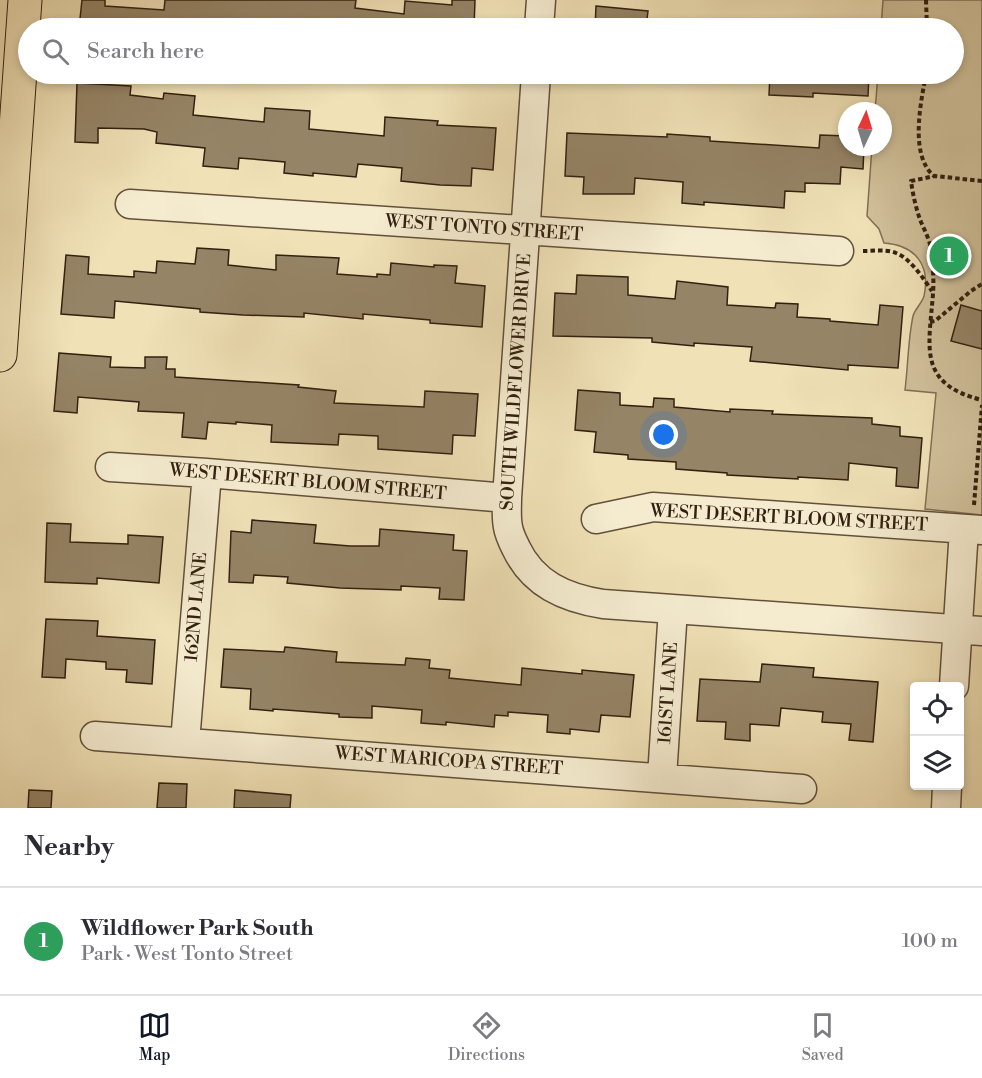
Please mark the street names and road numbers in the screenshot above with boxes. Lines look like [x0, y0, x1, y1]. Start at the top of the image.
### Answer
street label: WEST TONTO STREET [383, 210, 584, 246]
street label: SOUTH WILDFLOWER DRIVE [496, 253, 536, 511]
street label: WEST DESERT BLOOM STREET [167, 458, 448, 506]
street label: WEST DESERT BLOOM STREET [648, 499, 929, 537]
street label: 162ND LANE [180, 551, 212, 663]
street label: 161ST LANE [653, 641, 683, 745]
street label: WEST MARICOPA STREET [333, 741, 564, 780]

